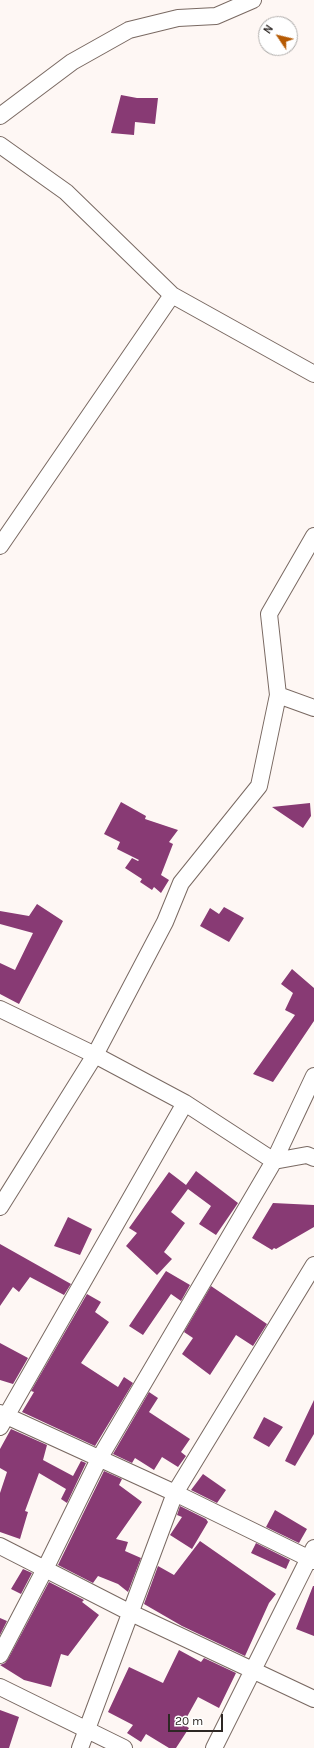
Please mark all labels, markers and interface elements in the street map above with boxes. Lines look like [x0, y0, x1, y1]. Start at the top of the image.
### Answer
north arrow [258, 16, 298, 56]
text: N [261, 22, 276, 36]
scale bar [170, 1706, 225, 1732]
text: 20 m [175, 1714, 203, 1728]

